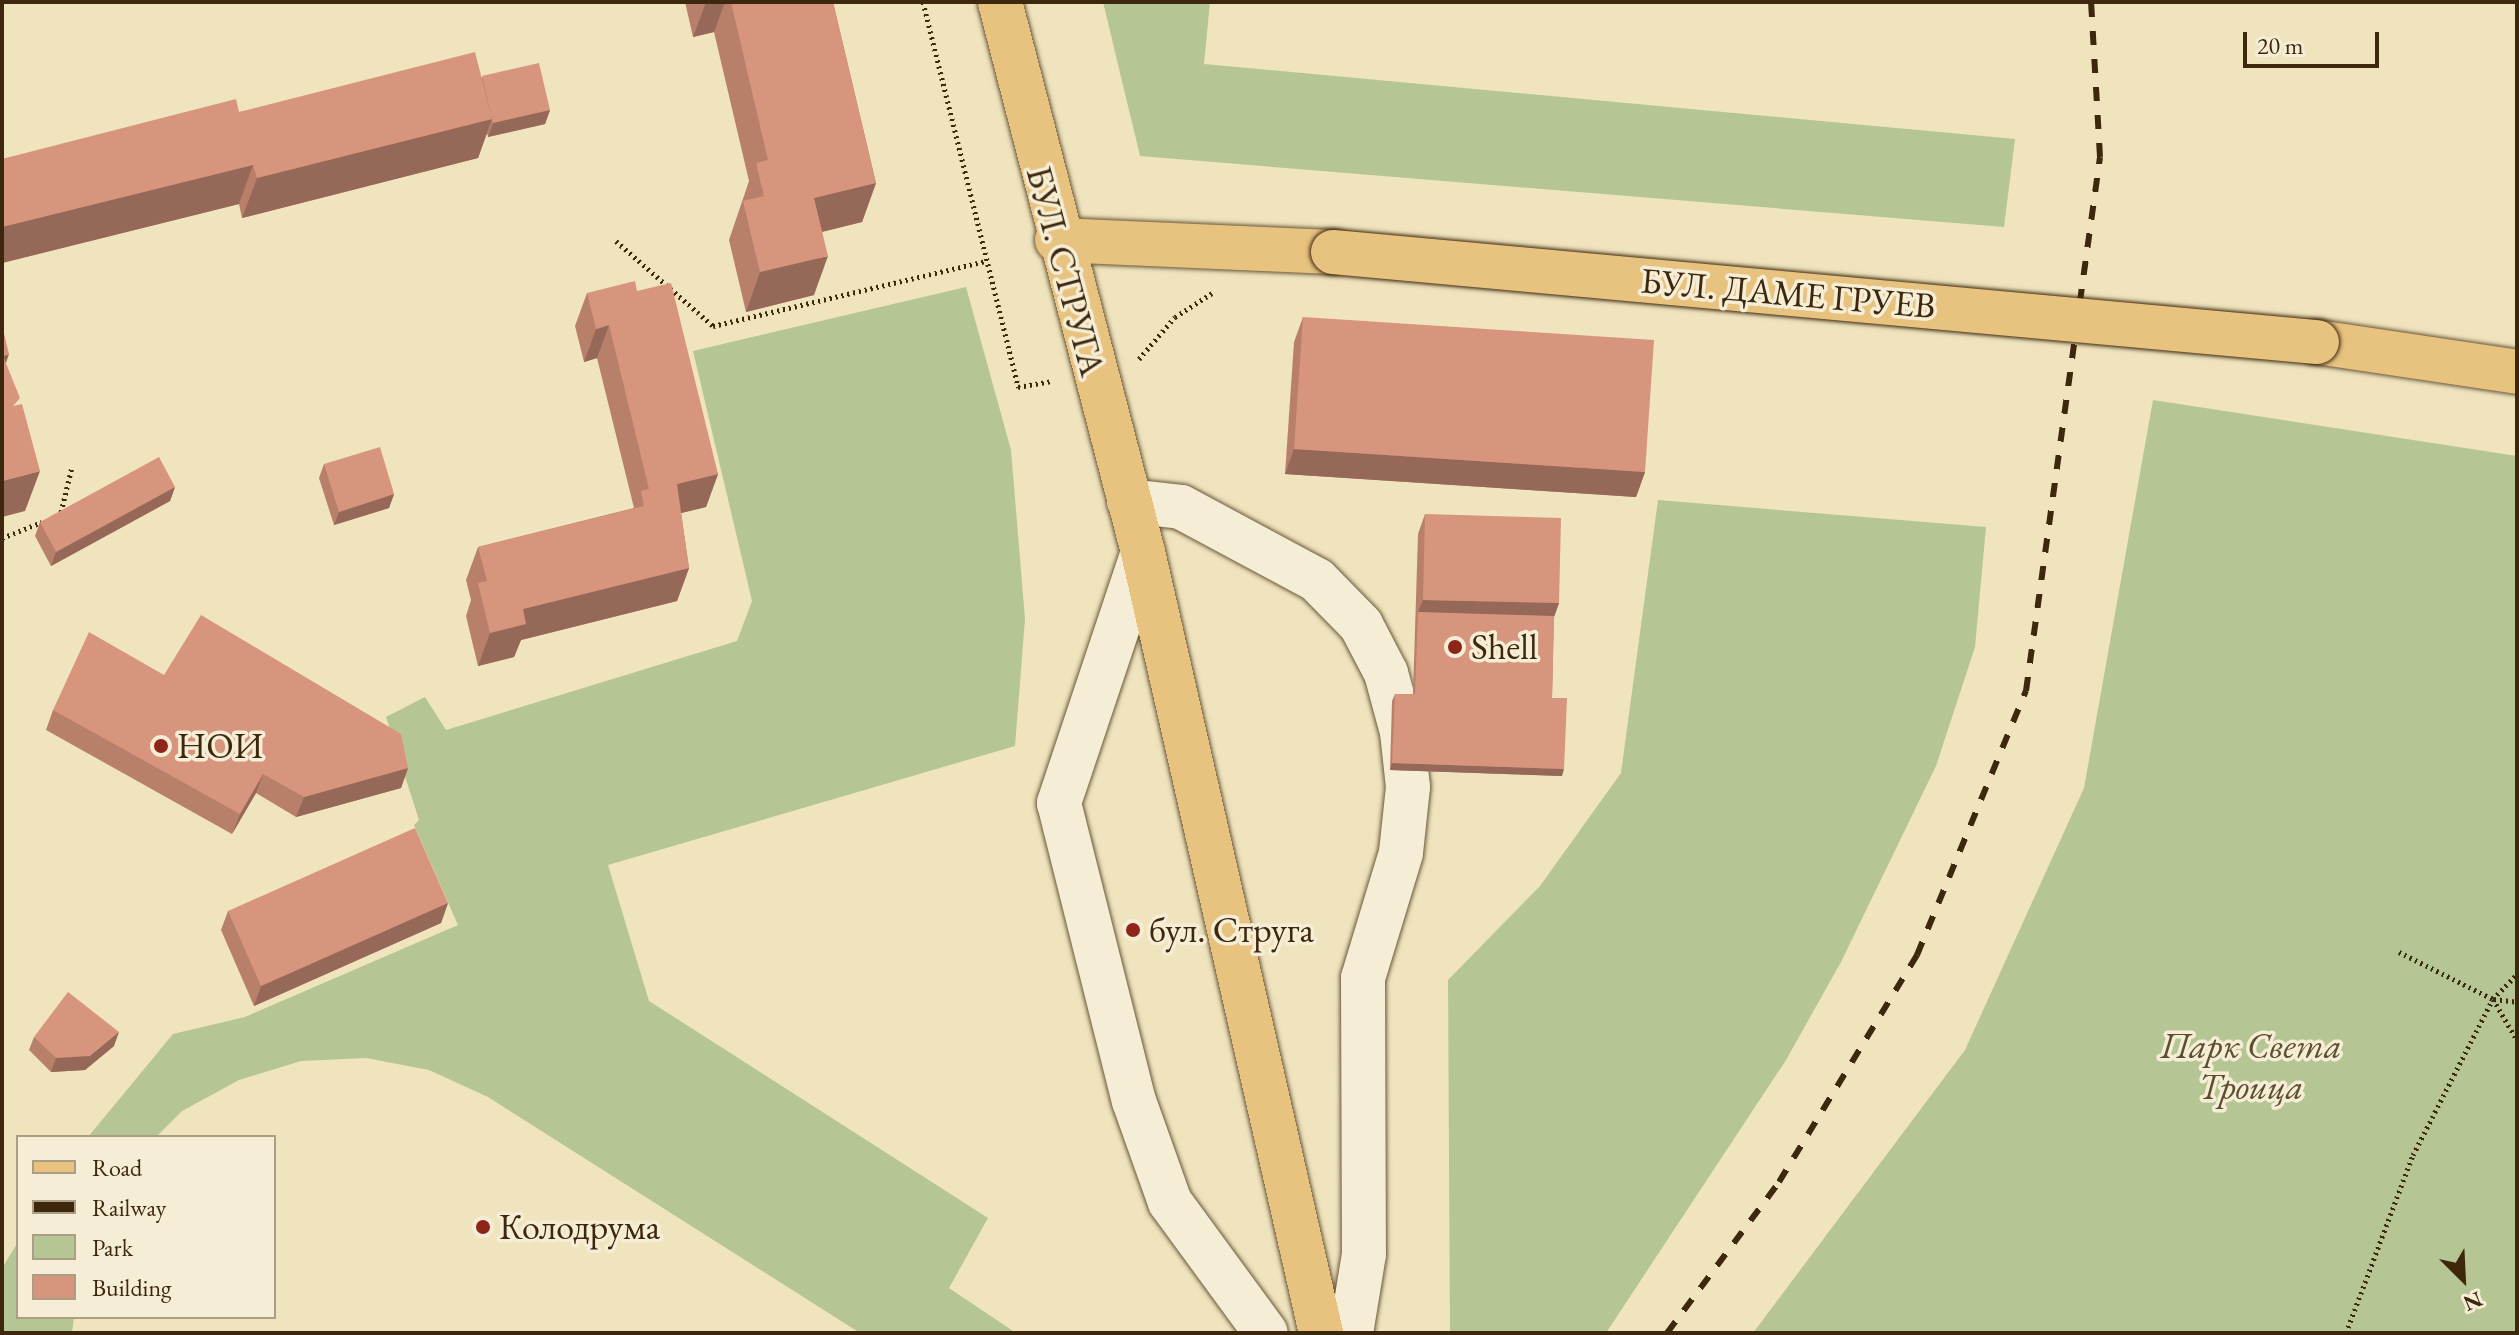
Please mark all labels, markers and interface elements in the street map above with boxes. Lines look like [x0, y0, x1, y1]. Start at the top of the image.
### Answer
scale bar [2247, 16, 2383, 66]
text: 20 m [2257, 30, 2304, 61]
street label: БУЛ. СТРУГА [1017, 161, 1115, 381]
street label: БУЛ. ДАМЕ ГРУЕВ [1639, 259, 1937, 327]
place label: Shell [1471, 625, 1538, 669]
marker: Shell [1446, 638, 1464, 656]
place label: НОИ [177, 724, 263, 768]
marker: НОИ [152, 737, 170, 755]
place label: бул. Струга [1149, 908, 1314, 952]
marker: бул. Струга [1124, 921, 1142, 939]
park label: Парк Света Троица [2160, 1023, 2342, 1108]
legend [16, 1135, 276, 1319]
text: Road [92, 1152, 142, 1183]
text: Railway [92, 1192, 166, 1223]
place label: Колодрума [499, 1205, 660, 1249]
marker: Колодрума [474, 1218, 492, 1236]
text: Park [92, 1232, 133, 1263]
north arrow [2423, 1239, 2503, 1319]
text: Building [92, 1272, 172, 1303]
text: N [2459, 1285, 2487, 1318]

